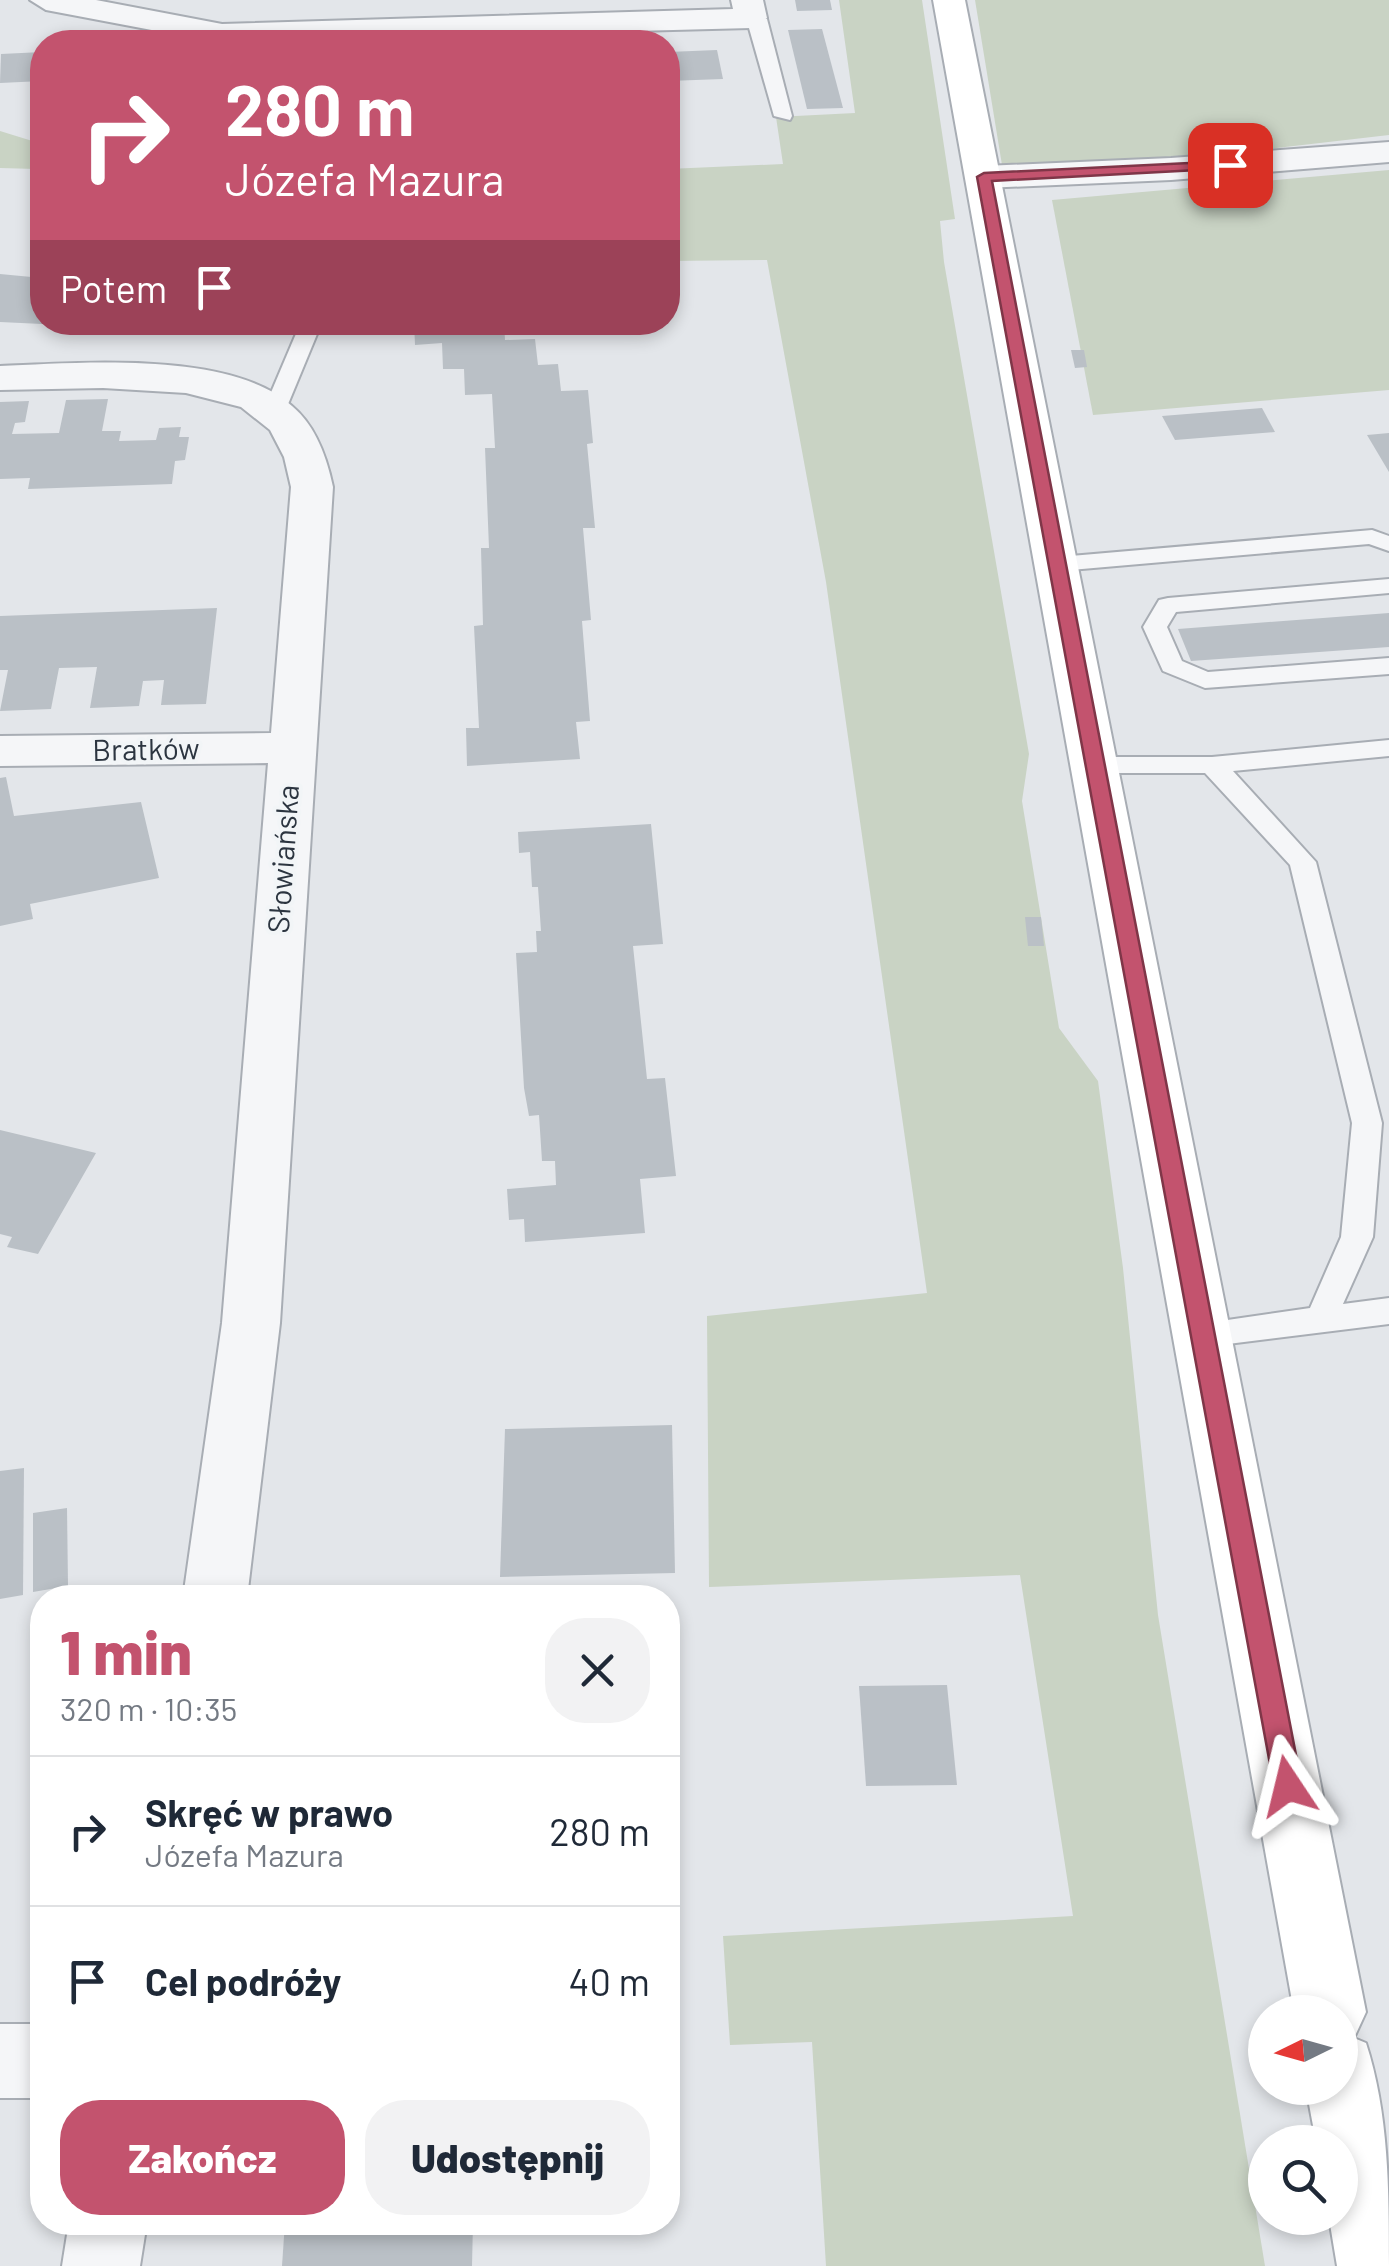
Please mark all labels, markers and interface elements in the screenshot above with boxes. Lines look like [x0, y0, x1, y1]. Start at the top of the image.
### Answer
text: 280 m [225, 66, 414, 150]
icon: right [60, 70, 190, 200]
pin [1188, 123, 1273, 208]
icon: arrive [1203, 138, 1258, 193]
text: Józefa Mazura [225, 151, 505, 205]
icon: arrive [187, 260, 242, 315]
text: Potem [60, 265, 167, 311]
street label: Bratków [92, 729, 200, 767]
street label: Słowiańska [259, 783, 305, 934]
text: 1 min [60, 1615, 192, 1687]
button: close [545, 1618, 650, 1723]
text: 320 m · 10:35 [60, 1689, 237, 1727]
position arrow [1236, 1734, 1340, 1838]
text: Skręć w prawo [145, 1789, 393, 1835]
icon: right [60, 1804, 115, 1859]
text: 280 m [549, 1808, 650, 1854]
text: Józefa Mazura [145, 1835, 344, 1873]
icon: arrive [60, 1954, 115, 2009]
text: Cel podróży [145, 1958, 341, 2004]
text: 40 m [569, 1958, 650, 2004]
north arrow [1248, 1995, 1358, 2105]
map controls [1248, 1995, 1358, 2235]
button: Zakończ [60, 2100, 345, 2215]
button: Udostępnij [365, 2100, 650, 2215]
button: search [1248, 2125, 1358, 2235]

